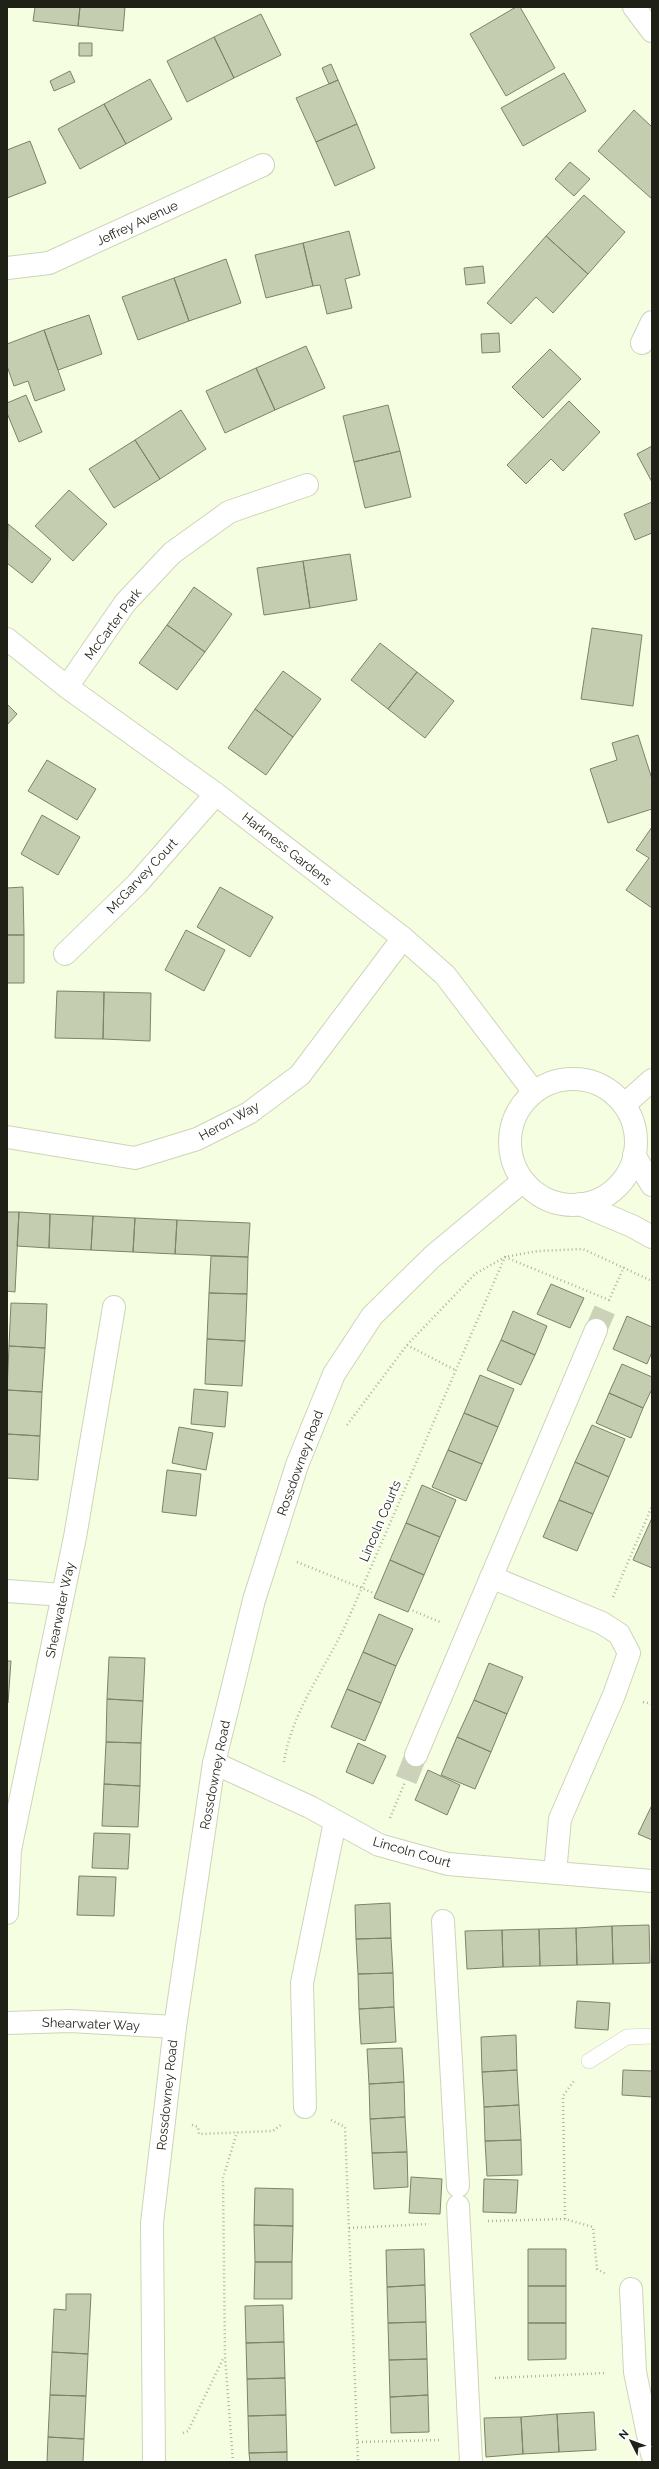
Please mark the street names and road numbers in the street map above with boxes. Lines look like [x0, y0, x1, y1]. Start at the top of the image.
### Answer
street label: Jeffrey Avenue [94, 197, 181, 248]
street label: McCarter Park [81, 585, 145, 662]
street label: Harkness Gardens [239, 809, 335, 889]
street label: McGarvey Court [104, 835, 181, 917]
street label: Heron Way [196, 1098, 262, 1144]
street label: Rossdowney Road [274, 1408, 326, 1518]
street label: Lincoln Courts [356, 1478, 404, 1564]
street label: Shearwater Way [42, 1561, 78, 1659]
street label: Rossdowney Road [197, 1719, 233, 1831]
street label: Lincoln Court [371, 1834, 453, 1870]
street label: Shearwater Way [42, 2015, 140, 2033]
street label: Rossdowney Road [154, 2039, 180, 2151]

